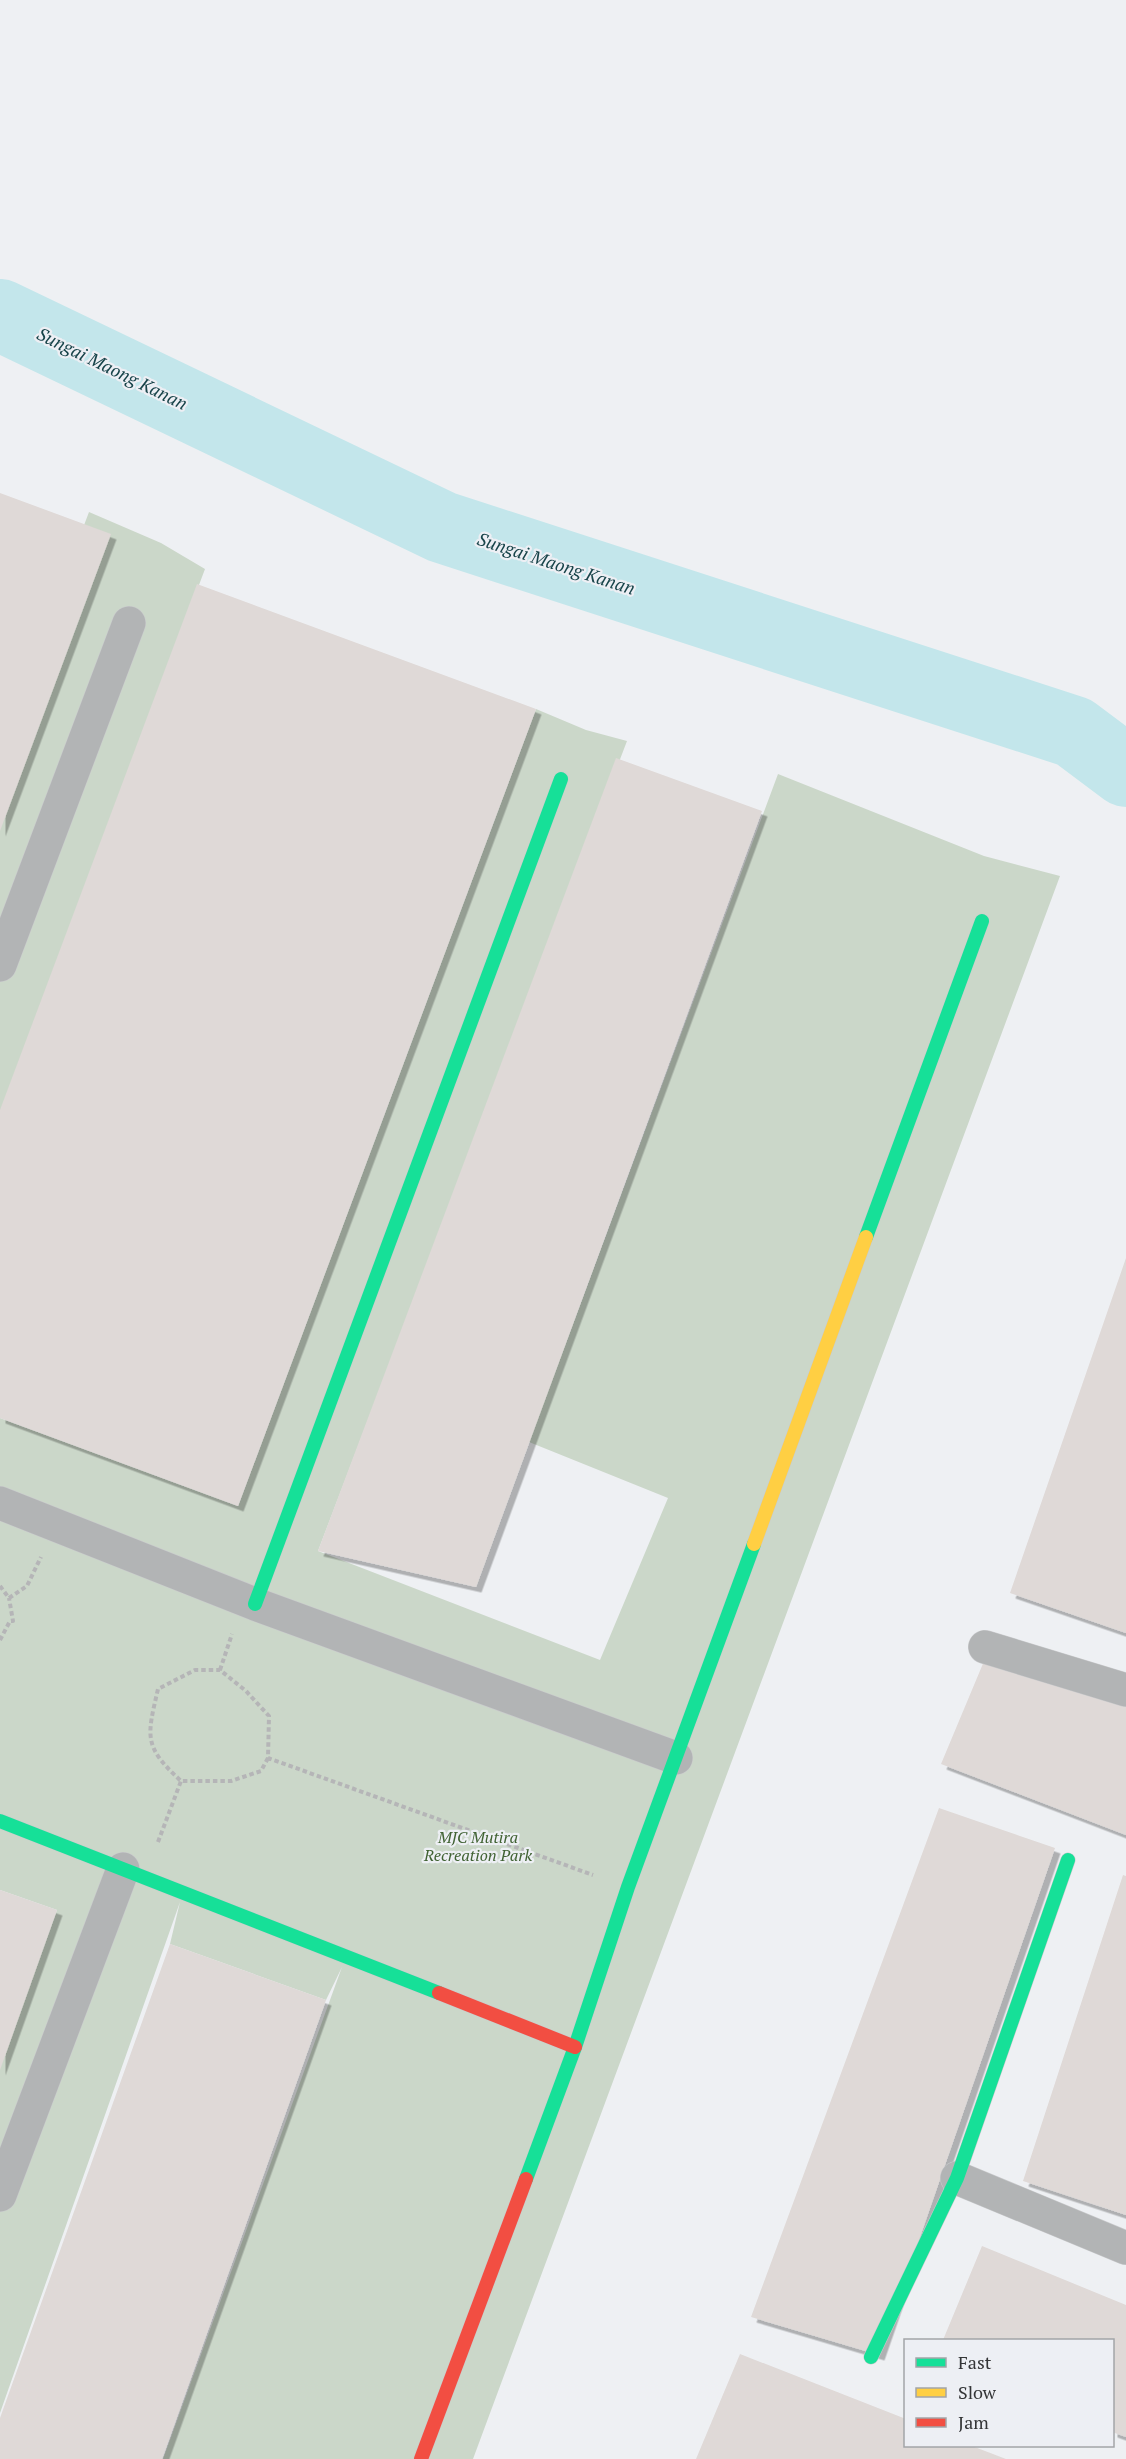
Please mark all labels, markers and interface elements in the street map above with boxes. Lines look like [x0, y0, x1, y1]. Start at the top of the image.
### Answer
water label: Sungai Maong Kanan [33, 321, 192, 415]
water label: Sungai Maong Kanan [474, 526, 638, 600]
park label: MJC Mutira Recreation Park [423, 1826, 532, 1866]
legend [904, 2339, 1114, 2447]
text: Fast [958, 2350, 992, 2374]
text: Slow [958, 2380, 997, 2404]
text: Jam [958, 2410, 989, 2434]

